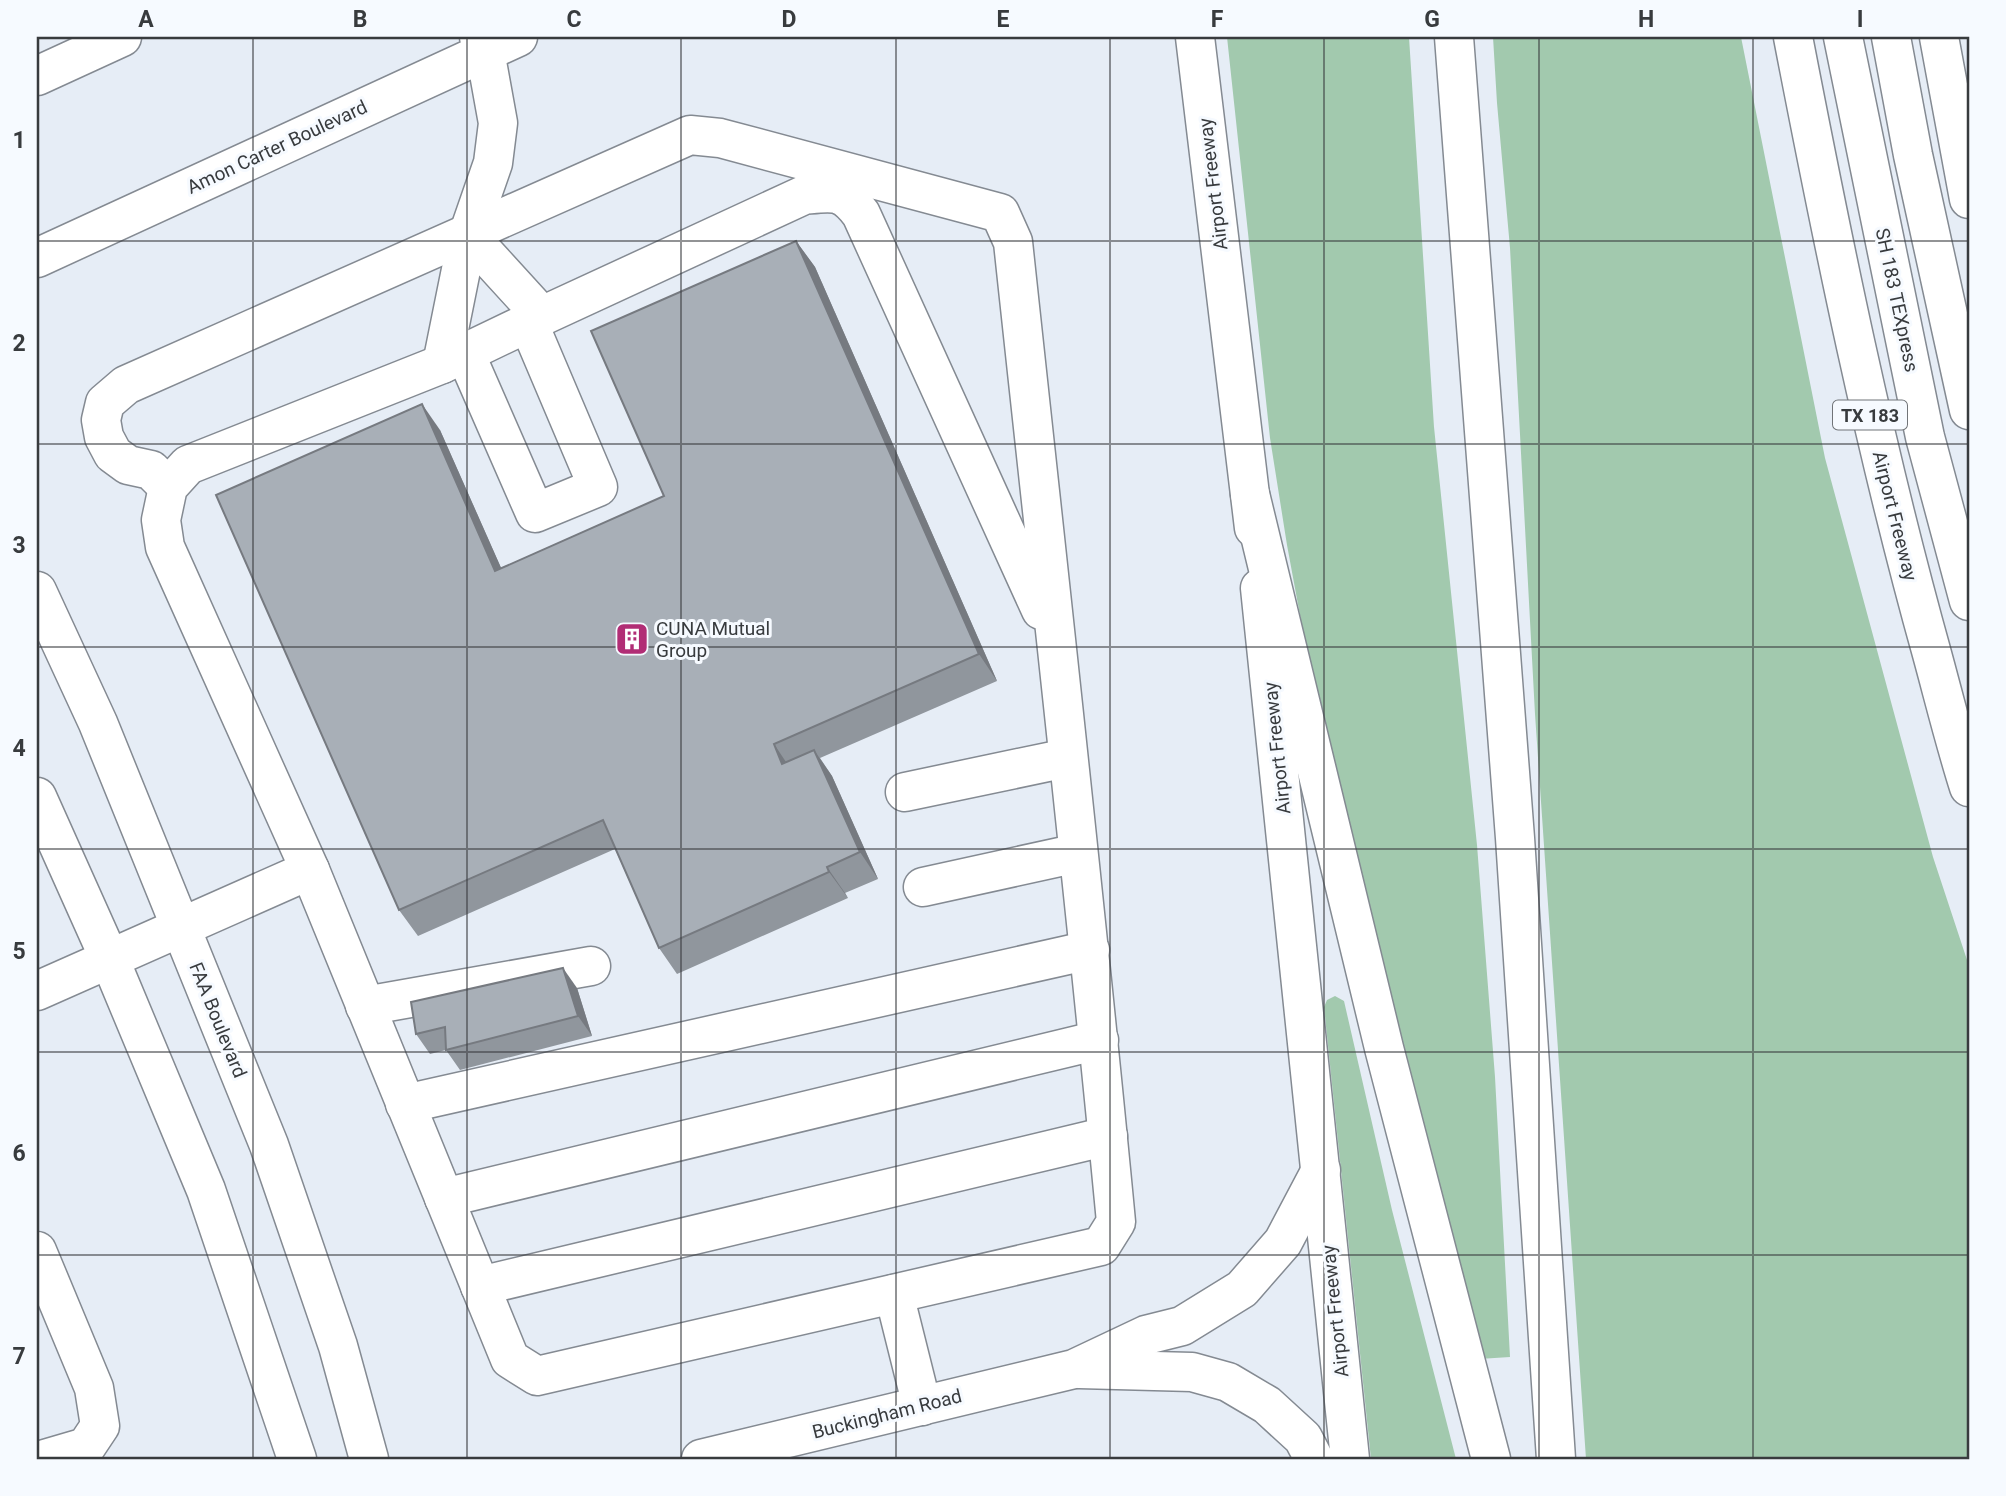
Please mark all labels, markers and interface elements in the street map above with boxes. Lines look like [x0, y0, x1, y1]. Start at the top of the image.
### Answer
text: A [138, 6, 154, 33]
text: B [353, 6, 367, 33]
text: C [566, 6, 582, 33]
text: D [782, 6, 796, 33]
text: E [997, 6, 1010, 33]
text: F [1211, 6, 1224, 33]
text: G [1424, 6, 1440, 33]
text: H [1638, 6, 1654, 33]
text: I [1857, 6, 1863, 33]
street label: Amon Carter Boulevard [183, 95, 371, 199]
street label: Airport Freeway [1193, 117, 1233, 251]
text: 1 [12, 127, 26, 154]
street label: SH 183 TEXpress [1871, 226, 1923, 374]
text: 2 [12, 330, 26, 357]
road number: TX 183 [1833, 400, 1907, 430]
street label: Airport Freeway [1868, 449, 1922, 583]
text: 3 [12, 532, 26, 559]
place label: CUNA Mutual Group [656, 617, 770, 662]
building icon: CUNA Mutual Group [613, 620, 651, 658]
street label: Airport Freeway [1259, 681, 1295, 815]
text: 4 [12, 735, 26, 762]
text: 5 [12, 938, 26, 965]
street label: FAA Boulevard [184, 959, 252, 1081]
text: 6 [12, 1140, 26, 1167]
street label: Airport Freeway [1317, 1244, 1353, 1378]
text: 7 [12, 1343, 26, 1370]
street label: Buckingham Road [810, 1384, 964, 1444]

